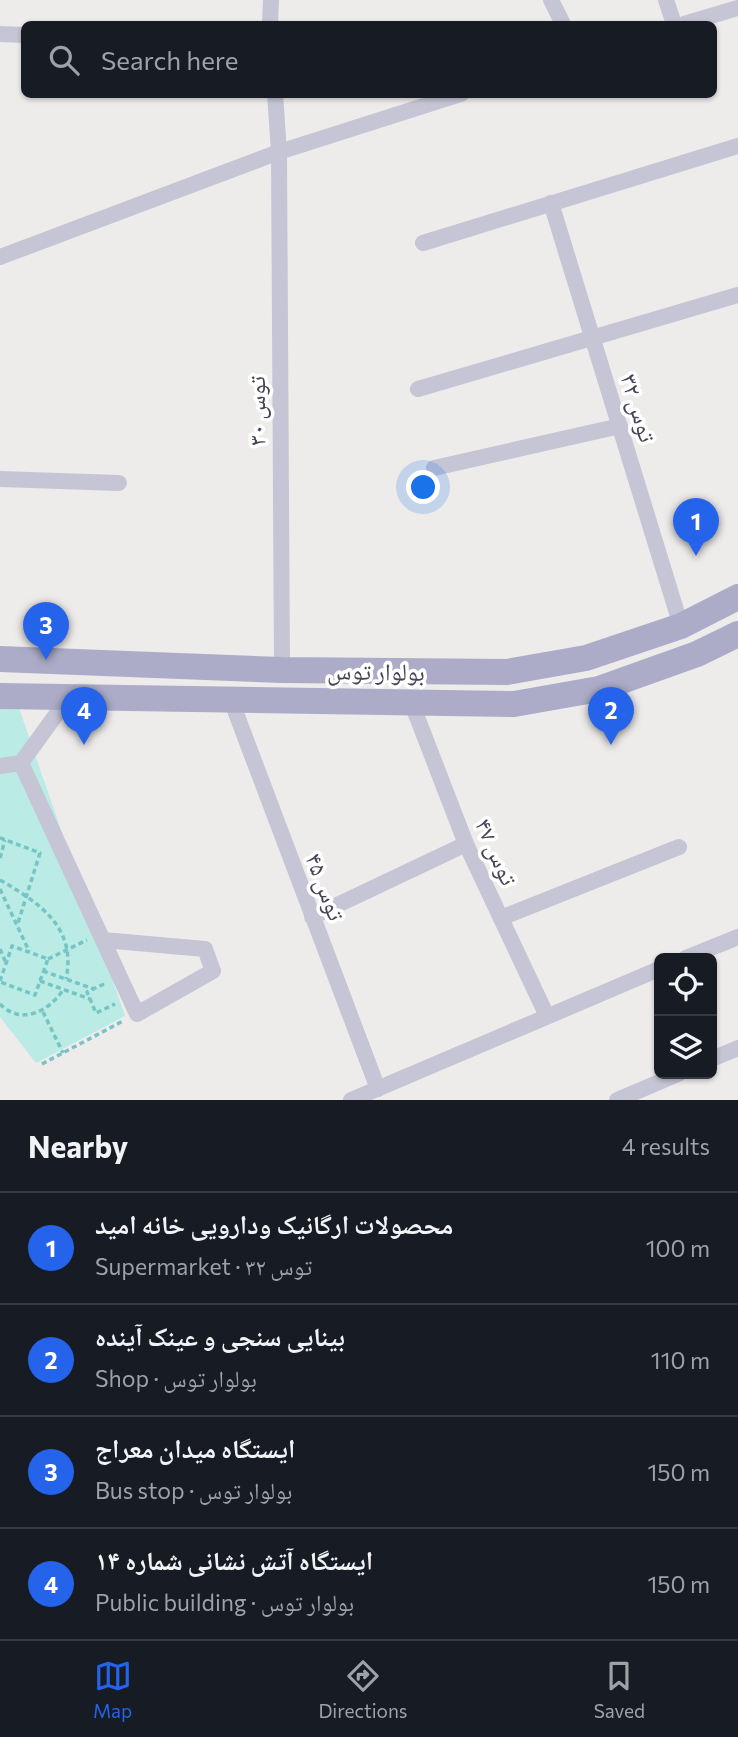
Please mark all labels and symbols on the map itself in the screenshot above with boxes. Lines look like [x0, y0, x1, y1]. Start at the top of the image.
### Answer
street label: توس ۳۲ [614, 370, 664, 446]
street label: توس ۳۰ [241, 376, 271, 446]
your location [406, 470, 440, 504]
pin: 1 [673, 498, 719, 556]
pin: 3 [23, 602, 69, 660]
street label: بولوار توس [327, 655, 425, 687]
pin: 4 [61, 687, 107, 745]
pin: 2 [588, 687, 634, 745]
street label: توس ۴۷ [469, 814, 525, 890]
street label: توس ۴۵ [299, 849, 352, 925]

